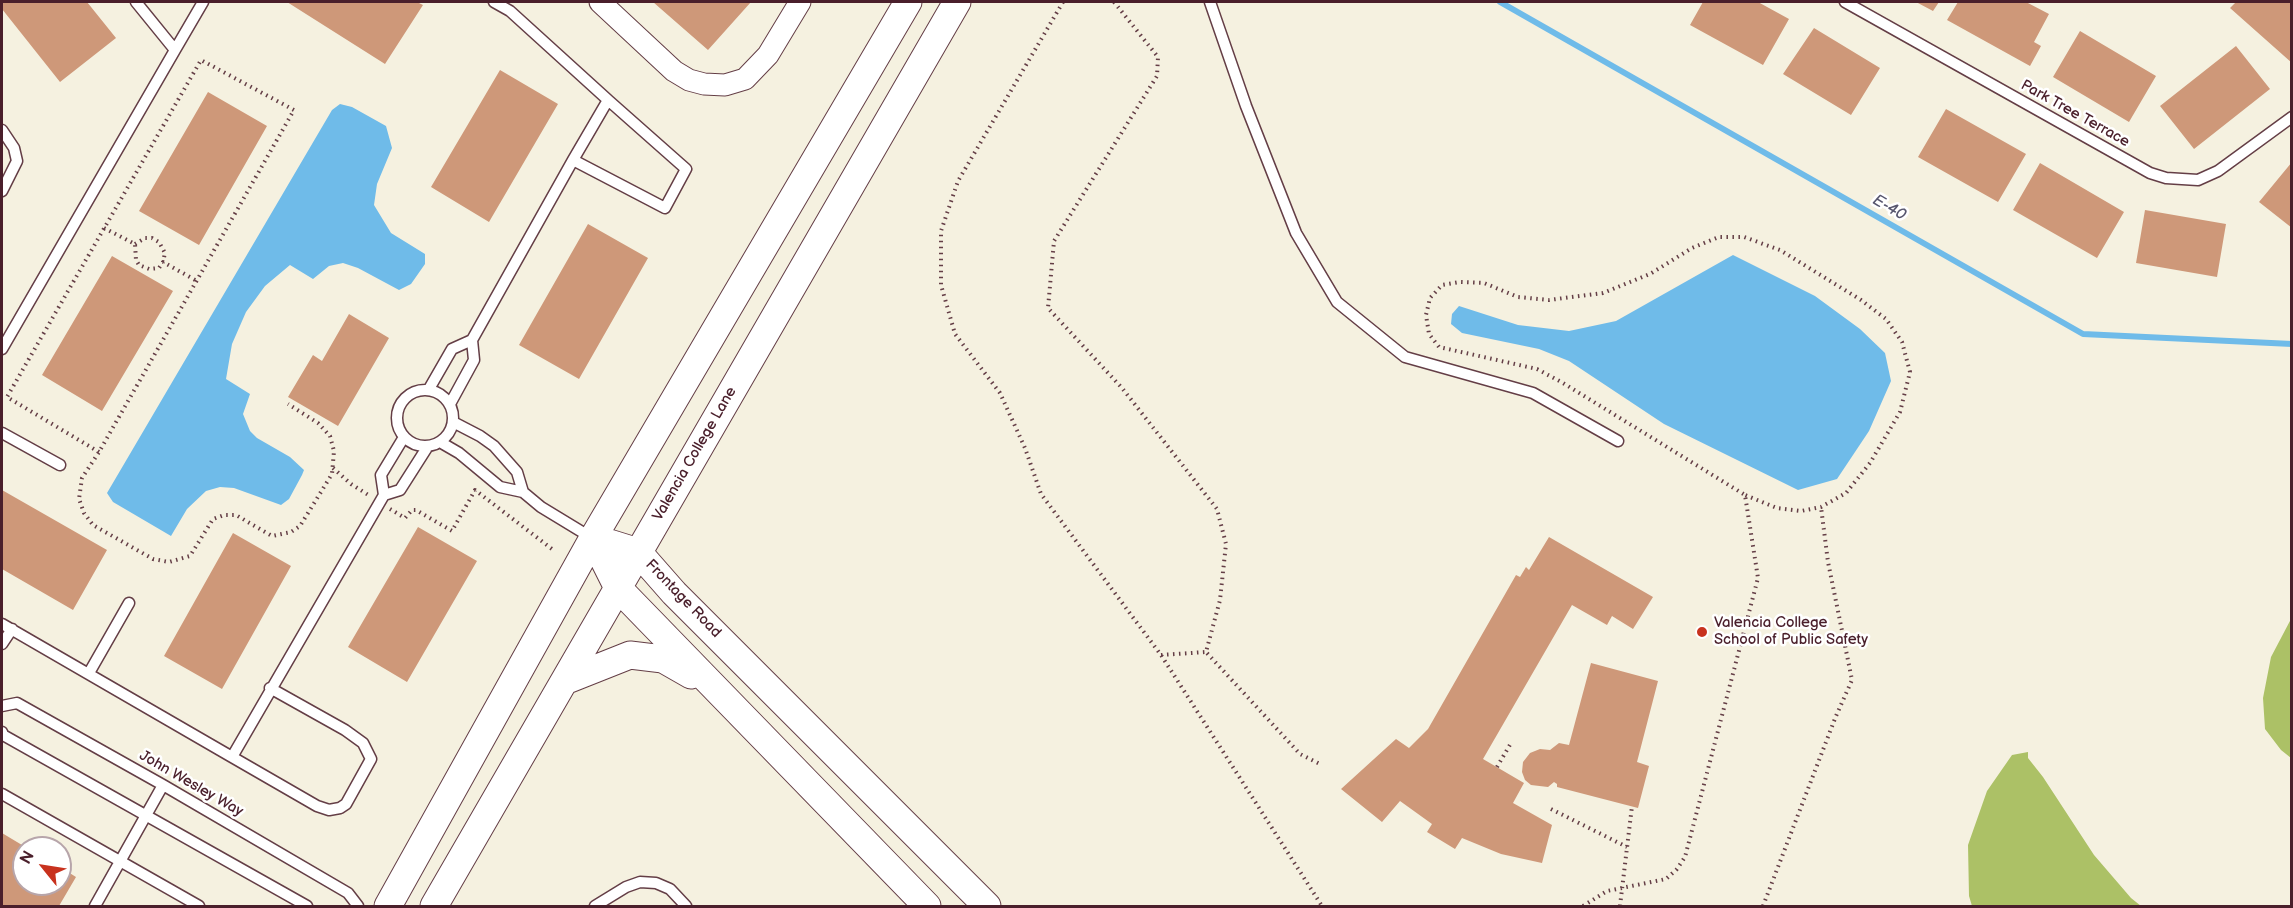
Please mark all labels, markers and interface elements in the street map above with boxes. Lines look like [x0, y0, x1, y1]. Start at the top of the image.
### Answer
street label: Park Tree Terrace [2017, 77, 2133, 151]
water label: E-40 [1869, 191, 1909, 225]
street label: Valencia College Lane [649, 384, 741, 524]
street label: Frontage Road [641, 556, 725, 642]
place label: Valencia College School of Public Safety [1714, 614, 1868, 649]
marker: Valencia College School of Public Safety [1695, 625, 1709, 639]
street label: John Wesley Way [136, 747, 246, 821]
north arrow [12, 836, 72, 896]
text: N [16, 848, 39, 868]

